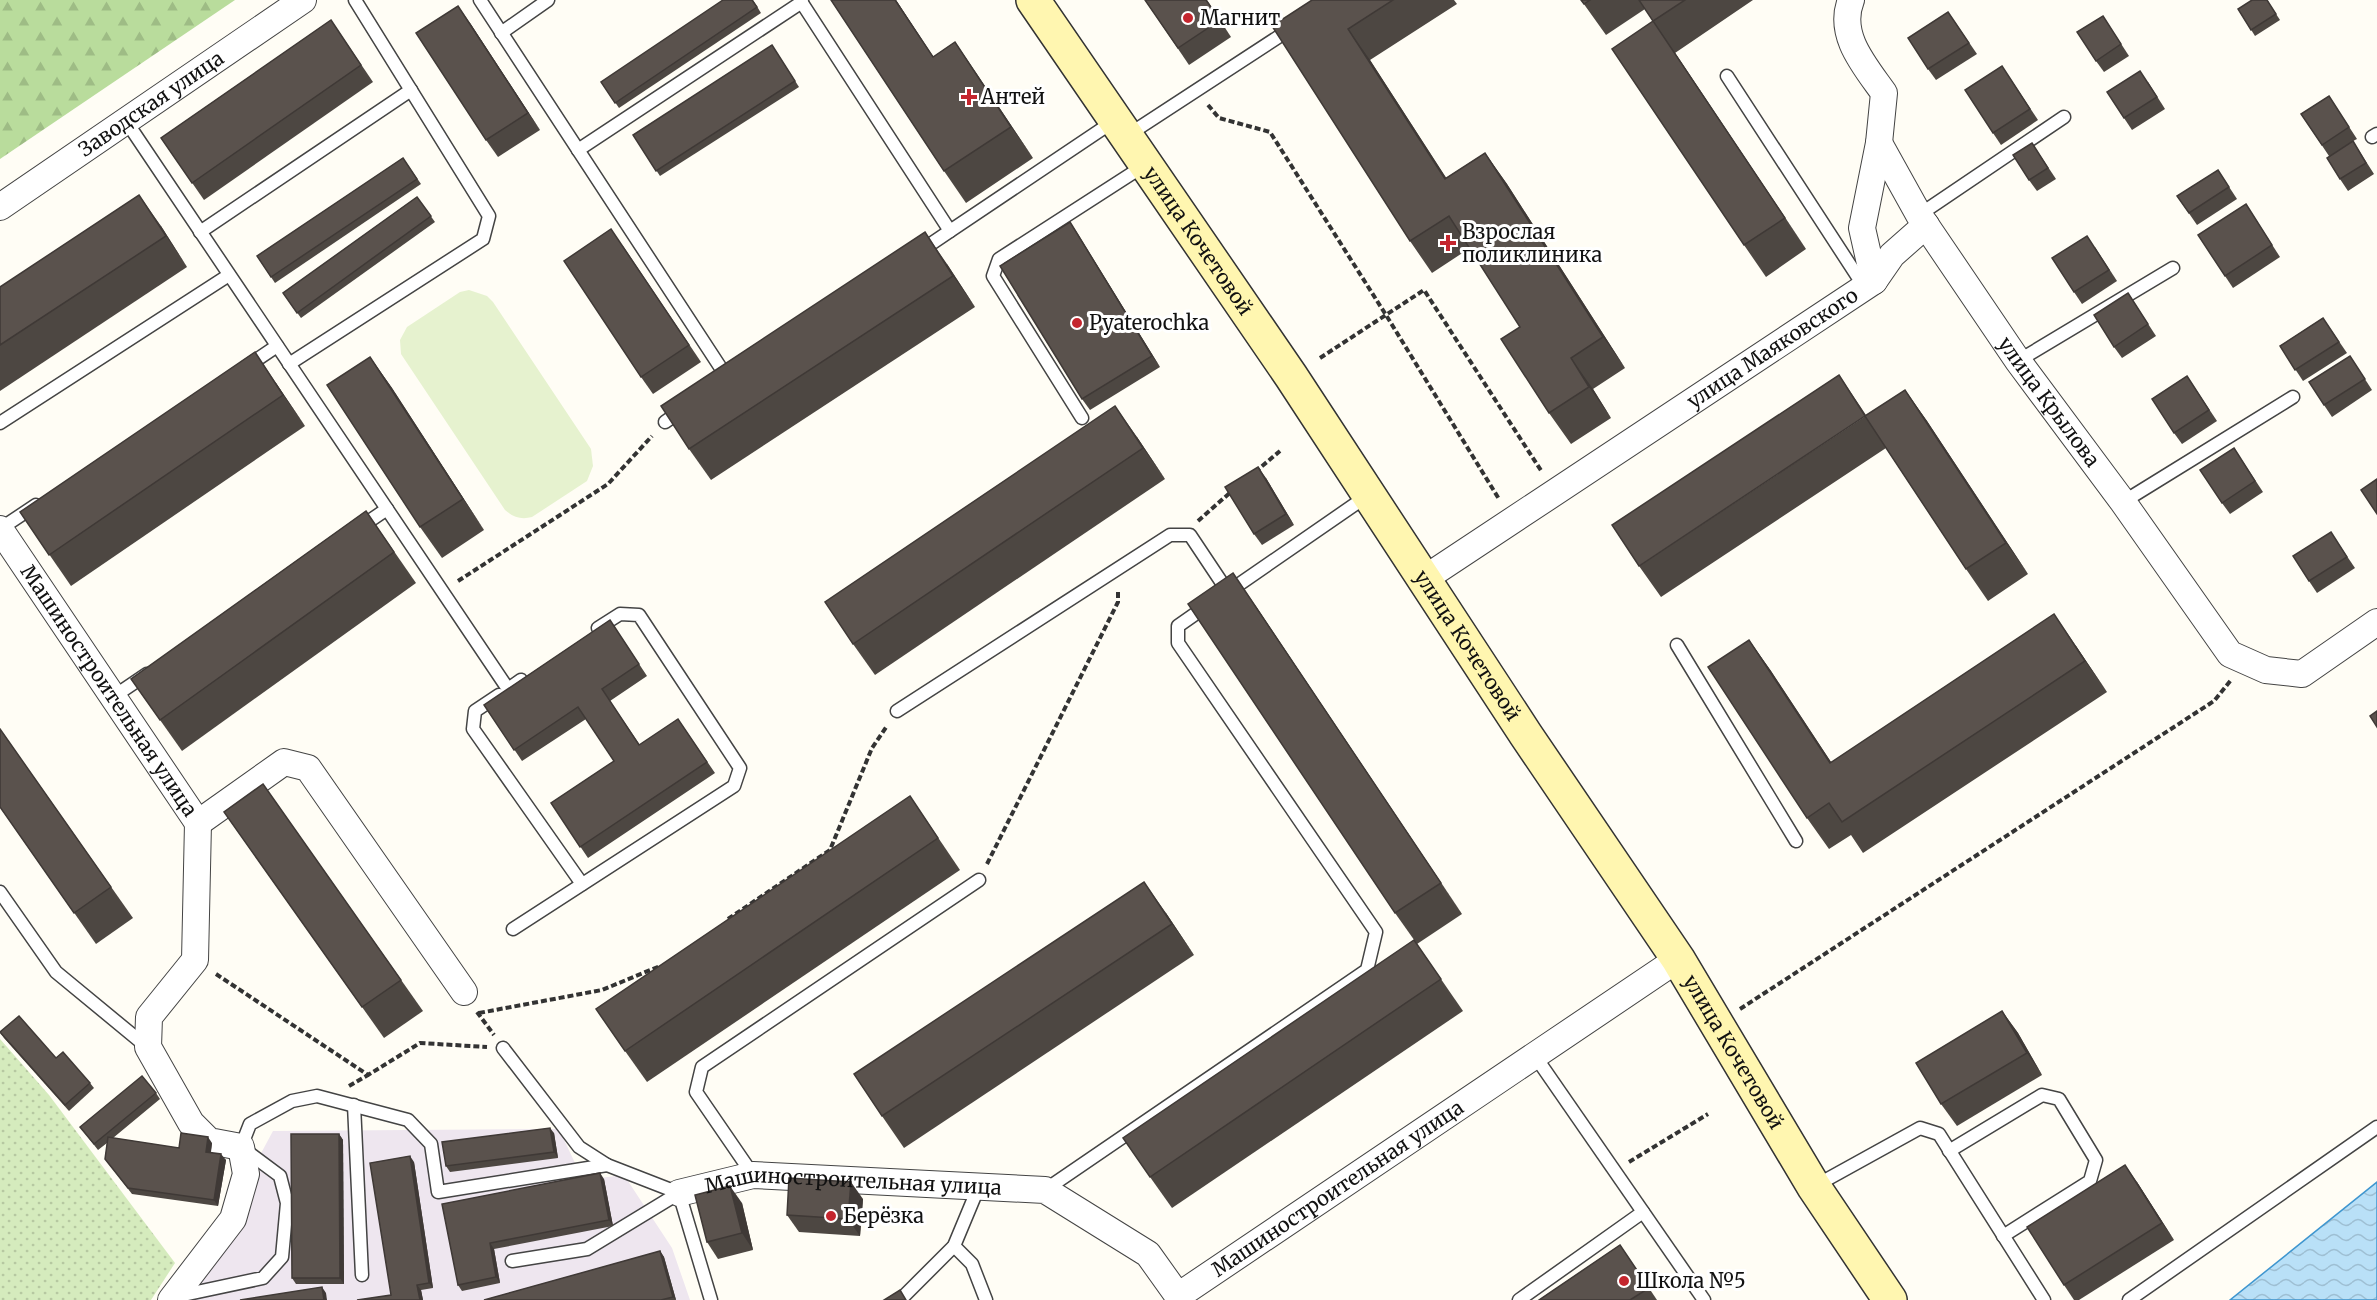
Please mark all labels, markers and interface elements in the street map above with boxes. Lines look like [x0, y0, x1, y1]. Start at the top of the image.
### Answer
place label: Магнит [1200, 5, 1280, 30]
marker: Магнит [1181, 11, 1195, 25]
street label: Заводская улица [74, 45, 228, 162]
place label: Антей [980, 84, 1045, 109]
marker: Антей [962, 90, 976, 104]
street label: улица Кочетовой [1139, 161, 1259, 320]
place label: Взрослая поликлиника [1462, 219, 1602, 267]
marker: Взрослая поликлиника [1439, 234, 1457, 252]
street label: улица Маяковского [1682, 282, 1863, 413]
place label: Pyaterochka [1089, 310, 1209, 335]
marker: Pyaterochka [1070, 316, 1084, 330]
street label: улица Крылова [1993, 332, 2106, 472]
street label: Машиностроительная улица [16, 560, 203, 821]
street label: улица Кочетовой [1409, 565, 1526, 725]
street label: улица Кочетовой [1678, 970, 1790, 1134]
street label: Машиностроительная улица [1207, 1094, 1468, 1282]
street label: Машиностроительная улица [702, 1162, 1002, 1200]
place label: Берёзка [843, 1203, 924, 1228]
marker: Берёзка [824, 1209, 838, 1223]
place label: Школа №5 [1636, 1268, 1746, 1293]
marker: Школа №5 [1617, 1274, 1631, 1288]

